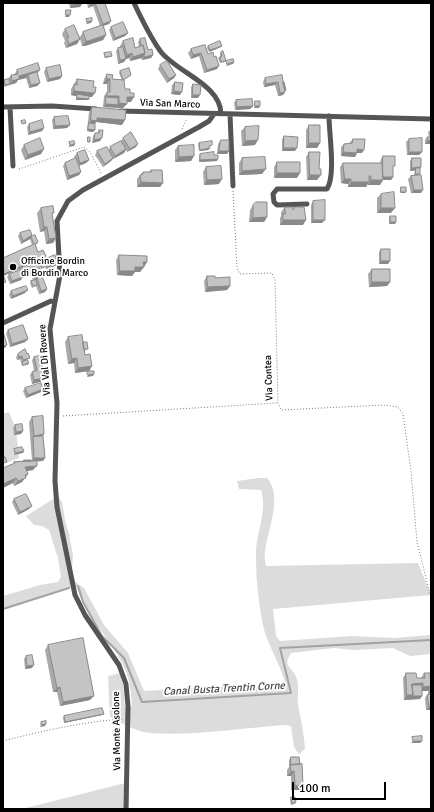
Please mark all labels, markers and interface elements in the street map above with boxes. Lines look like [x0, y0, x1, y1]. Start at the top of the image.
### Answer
street label: Via San Marco [140, 97, 200, 111]
place label: Officine Bordin di Bordin Marco [21, 255, 88, 278]
marker: Officine Bordin di Bordin Marco [8, 262, 18, 272]
street label: Via Val Di Rovere [37, 324, 53, 396]
street label: Via Contea [262, 355, 276, 401]
water label: Canal Busta Trentin Corne [163, 679, 285, 699]
street label: Via Monte Asolone [110, 691, 124, 771]
scale bar [294, 774, 388, 800]
text: 100 m [299, 781, 331, 796]

